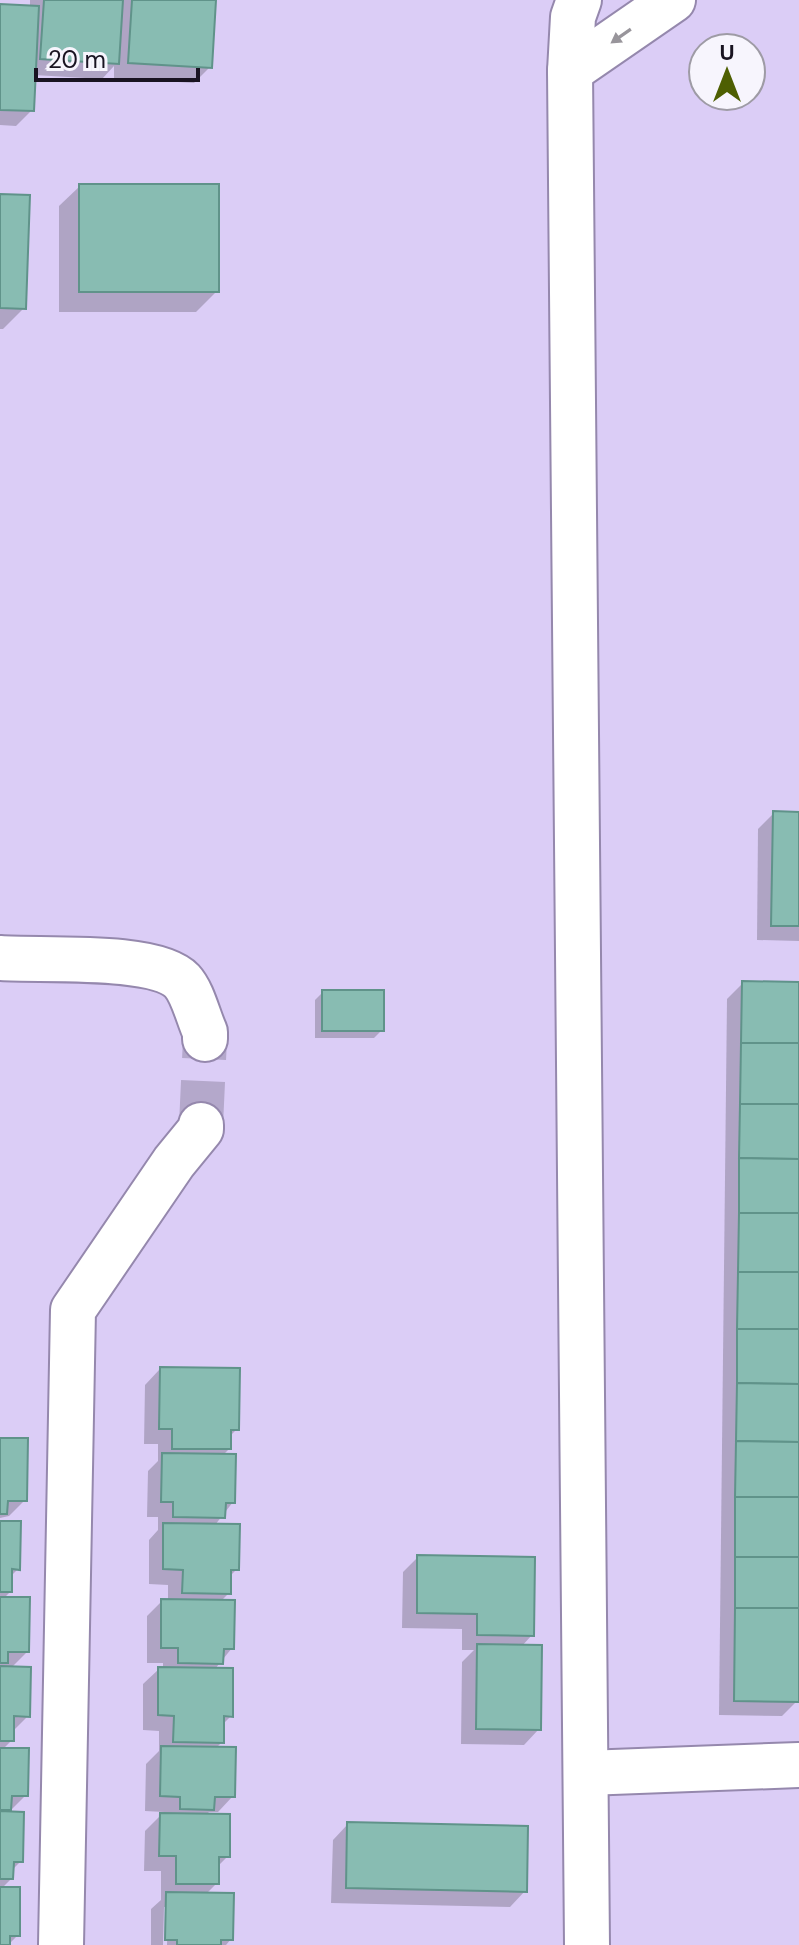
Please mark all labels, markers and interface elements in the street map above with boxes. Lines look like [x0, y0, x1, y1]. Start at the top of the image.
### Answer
one-way arrow [611, 28, 632, 43]
scale bar [36, 32, 198, 82]
north arrow [687, 32, 767, 112]
text: U [719, 38, 735, 67]
text: 20 m [48, 44, 106, 75]

